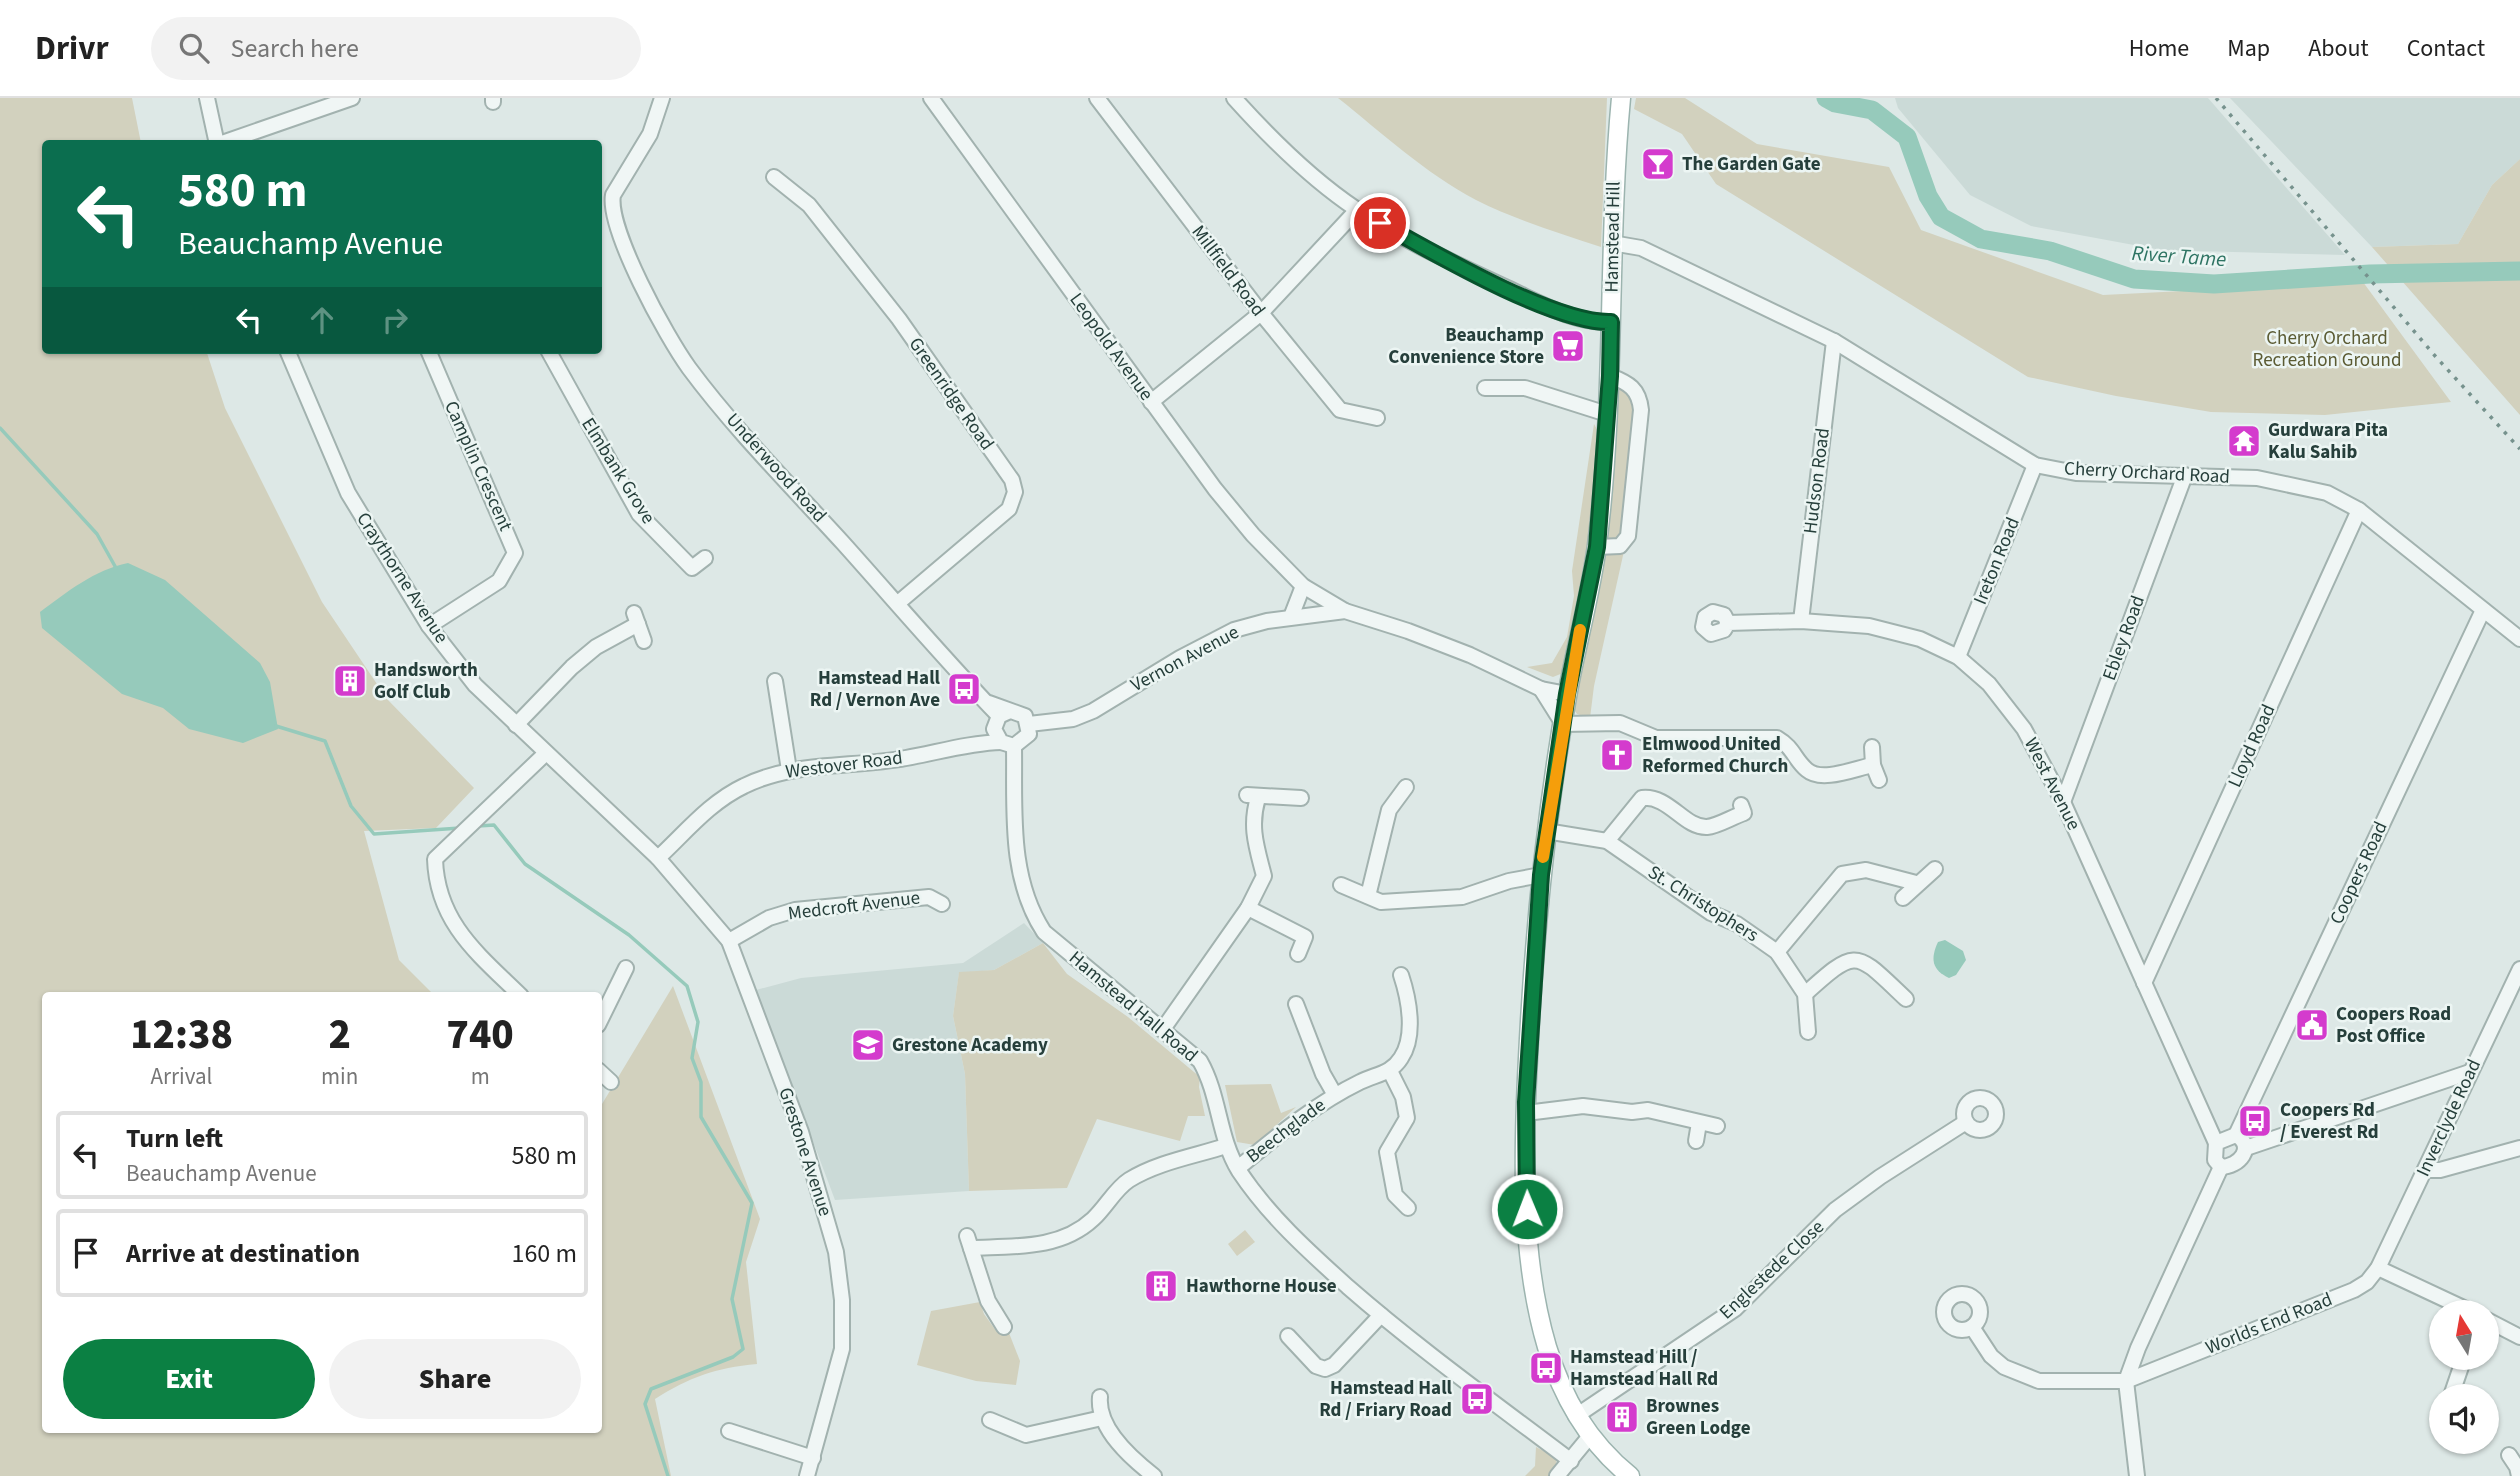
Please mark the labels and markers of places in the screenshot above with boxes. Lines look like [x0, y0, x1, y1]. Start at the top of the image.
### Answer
bar icon: The Garden Gate [1639, 145, 1677, 183]
place label: The Garden Gate [1682, 151, 1821, 178]
pin [1350, 193, 1410, 253]
place label: Beauchamp Convenience Store [1388, 322, 1544, 371]
supermarket icon: Beauchamp Convenience Store [1549, 327, 1587, 365]
place label: Gurdwara Pita Kalu Sahib [2268, 417, 2388, 466]
temple icon: Gurdwara Pita Kalu Sahib [2225, 422, 2263, 460]
place label: Handsworth Golf Club [374, 657, 478, 706]
building icon: Handsworth Golf Club [331, 662, 369, 700]
place label: Hamstead Hall Rd / Vernon Ave [810, 665, 941, 714]
bus stop icon: Hamstead Hall Rd / Vernon Ave [945, 670, 983, 708]
place label: Elmwood United Reformed Church [1642, 731, 1788, 780]
church icon: Elmwood United Reformed Church [1598, 736, 1636, 774]
place label: Coopers Road Post Office [2336, 1001, 2451, 1050]
public building icon: Coopers Road Post Office [2293, 1006, 2331, 1044]
school or university icon: Grestone Academy [849, 1026, 887, 1064]
place label: Grestone Academy [892, 1032, 1048, 1059]
place label: Coopers Rd / Everest Rd [2280, 1097, 2379, 1146]
bus stop icon: Coopers Rd / Everest Rd [2236, 1102, 2274, 1140]
building icon: Hawthorne House [1142, 1267, 1180, 1305]
place label: Hawthorne House [1186, 1273, 1337, 1300]
place label: Hamstead Hill / Hamstead Hall Rd [1570, 1344, 1718, 1393]
bus stop icon: Hamstead Hill / Hamstead Hall Rd [1527, 1349, 1565, 1387]
place label: Hamstead Hall Rd / Friary Road [1319, 1375, 1453, 1424]
bus stop icon: Hamstead Hall Rd / Friary Road [1458, 1380, 1496, 1418]
place label: Brownes Green Lodge [1646, 1393, 1751, 1442]
building icon: Brownes Green Lodge [1603, 1398, 1641, 1436]

